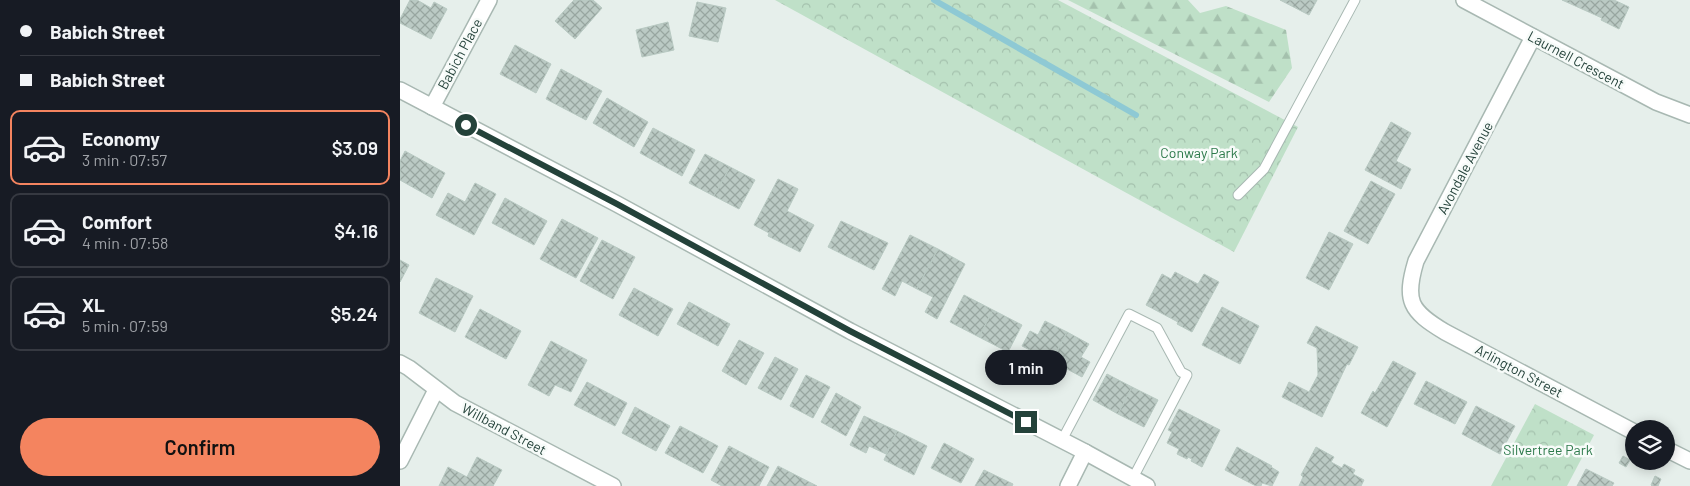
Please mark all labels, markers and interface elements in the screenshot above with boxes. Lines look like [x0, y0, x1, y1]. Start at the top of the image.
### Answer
street label: Babich Place [434, 15, 485, 92]
text: Babich Street [50, 20, 165, 43]
street label: Laurnell Crescent [1525, 27, 1627, 92]
text: Babich Street [50, 68, 165, 91]
route start [455, 114, 477, 136]
street label: Avondale Avenue [1433, 119, 1496, 217]
icon: car [22, 125, 67, 170]
text: Economy [82, 127, 160, 150]
text: $3.09 [332, 136, 378, 159]
park label: Conway Park [1160, 144, 1238, 161]
text: 3 min · 07:57 [82, 150, 167, 169]
icon: car [22, 208, 67, 253]
text: Comfort [82, 210, 152, 233]
text: $4.16 [334, 219, 378, 242]
text: 4 min · 07:58 [82, 233, 168, 252]
icon: car [22, 291, 67, 336]
text: XL [82, 293, 105, 316]
text: $5.24 [330, 302, 378, 325]
text: 5 min · 07:59 [82, 316, 168, 335]
street label: Arlington Street [1473, 340, 1566, 401]
callout: 1 min [985, 350, 1067, 384]
text: 1 min [1009, 358, 1043, 377]
street label: Willband Street [459, 399, 549, 458]
route end [1015, 411, 1037, 433]
button: Confirm [20, 418, 380, 476]
map controls [1625, 420, 1675, 470]
button: layers [1625, 420, 1675, 470]
park label: Silvertree Park [1503, 441, 1593, 458]

